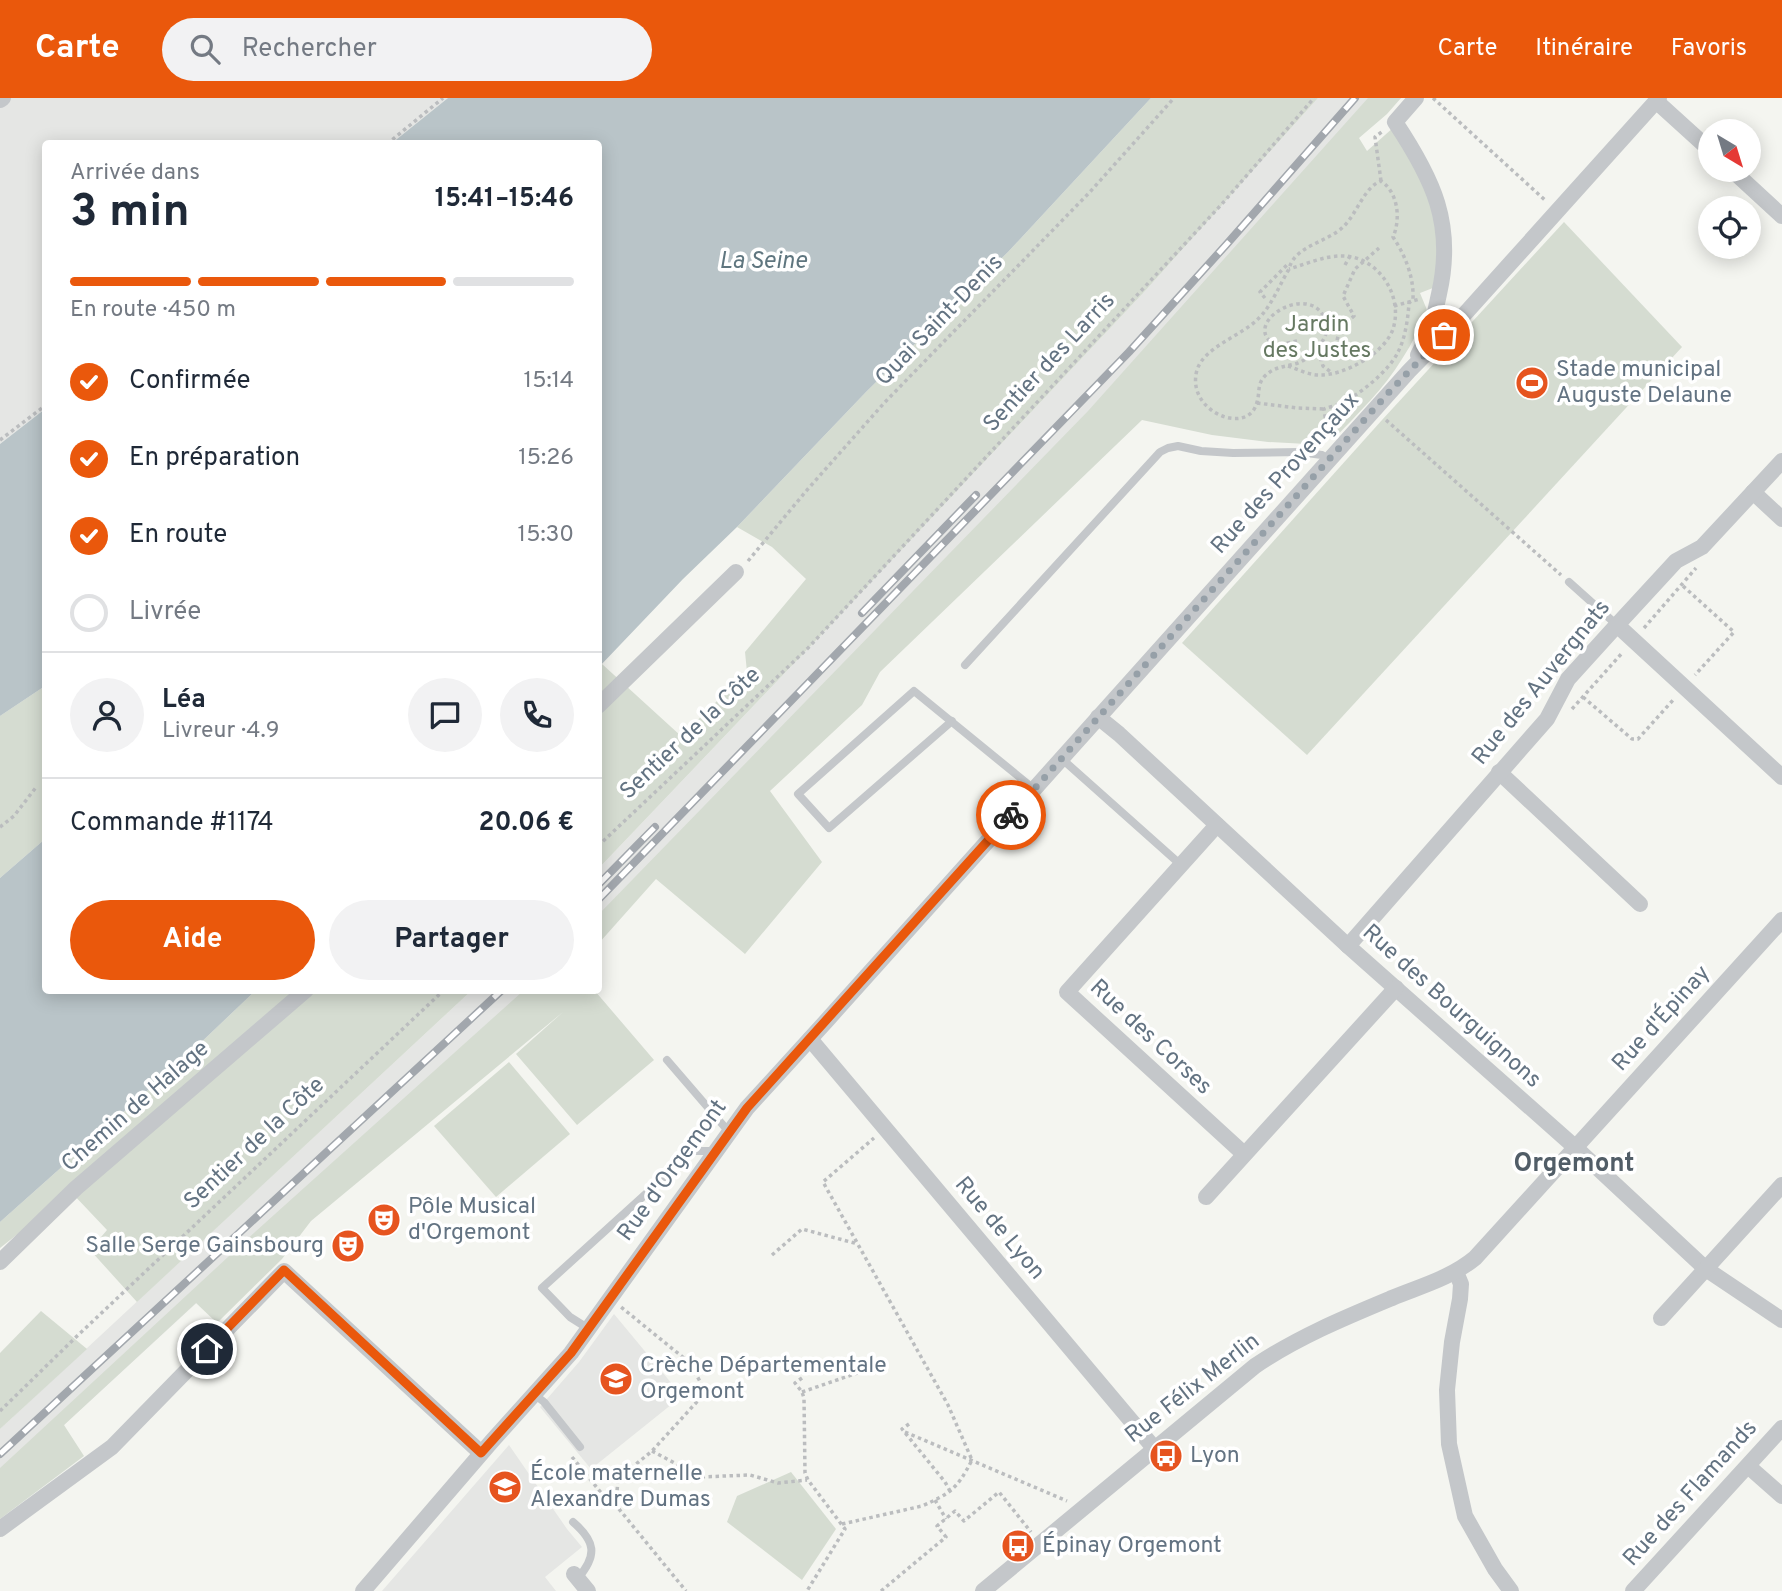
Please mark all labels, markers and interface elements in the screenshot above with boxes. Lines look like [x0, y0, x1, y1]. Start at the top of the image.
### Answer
search box [162, 18, 652, 81]
text: Carte [35, 28, 120, 70]
icon: search [186, 30, 224, 68]
text: Rechercher [242, 33, 377, 66]
text: Carte [1437, 34, 1497, 64]
text: Itinéraire [1535, 34, 1633, 64]
text: Favoris [1671, 34, 1747, 64]
north arrow [1698, 119, 1760, 182]
map controls [1698, 119, 1761, 259]
text: Arrivée dans [70, 159, 200, 188]
text: 15:41–15:46 [435, 183, 574, 216]
text: 3 min [70, 184, 190, 243]
button: locate [1698, 196, 1761, 259]
water label: La Seine [719, 247, 808, 277]
street label: Quai Saint-Denis [870, 249, 1010, 393]
street label: Sentier des Larris [978, 287, 1122, 439]
text: En route · 450 m [70, 296, 236, 325]
pin [1414, 305, 1474, 365]
park label: Jardin des Justes [1263, 311, 1371, 366]
icon: bag [1425, 316, 1463, 354]
place label: Stade municipal Auguste Delaune [1556, 356, 1732, 411]
icon: check [70, 363, 108, 401]
sports icon: Stade municipal Auguste Delaune [1513, 364, 1551, 402]
text: Confirmée [129, 365, 251, 398]
text: 15:14 [524, 367, 574, 396]
street label: Rue des Provençaux [1206, 387, 1367, 561]
icon: check [70, 440, 108, 478]
text: En préparation [129, 442, 300, 475]
text: 15:26 [518, 444, 574, 473]
icon: check [70, 517, 108, 555]
text: En route [129, 519, 227, 552]
text: 15:30 [518, 521, 574, 550]
street label: Rue des Auvergnats [1466, 594, 1618, 772]
text: Livrée [129, 596, 201, 629]
street label: Sentier de la Côte [615, 661, 767, 807]
button: person [70, 678, 144, 752]
button: chat [408, 678, 482, 752]
button: phone [500, 678, 574, 752]
text: Léa [162, 684, 206, 717]
text: Livreur · 4.9 [162, 717, 279, 746]
courier [976, 780, 1046, 850]
icon: bike [992, 796, 1030, 834]
text: Commande #1174 [70, 807, 274, 840]
text: 20.06 € [479, 807, 574, 840]
button: Aide [70, 900, 315, 980]
button: Partager [329, 900, 574, 980]
street label: Rue des Bourguignons [1355, 919, 1547, 1095]
street label: Rue d'Épinay [1606, 959, 1717, 1078]
street label: Rue des Corses [1083, 974, 1217, 1102]
street label: Chemin de Halage [56, 1035, 216, 1179]
street label: Sentier de la Côte [179, 1071, 331, 1217]
street label: Rue d'Orgemont [612, 1095, 734, 1247]
district label: Orgemont [1514, 1148, 1634, 1181]
street label: Rue de Lyon [947, 1171, 1051, 1287]
place label: Pôle Musical d'Orgemont [408, 1193, 536, 1248]
theatre icon: Pôle Musical d'Orgemont [365, 1201, 403, 1239]
theatre icon: Salle Serge Gainsbourg [329, 1227, 367, 1265]
place label: Salle Serge Gainsbourg [85, 1232, 324, 1261]
pin [177, 1319, 237, 1379]
street label: Rue Félix Merlin [1120, 1327, 1266, 1451]
icon: home [188, 1330, 226, 1368]
place label: Crèche Départementale Orgemont [640, 1352, 887, 1407]
school or university icon: Crèche Départementale Orgemont [597, 1360, 635, 1398]
street label: Rue des Flamands [1618, 1415, 1764, 1573]
bus stop icon: Lyon [1147, 1437, 1185, 1475]
place label: Lyon [1190, 1442, 1240, 1471]
place label: École maternelle Alexandre Dumas [530, 1459, 711, 1515]
school or university icon: École maternelle Alexandre Dumas [486, 1468, 524, 1506]
bus stop icon: Épinay Orgemont [999, 1527, 1037, 1565]
place label: Épinay Orgemont [1042, 1531, 1222, 1561]

